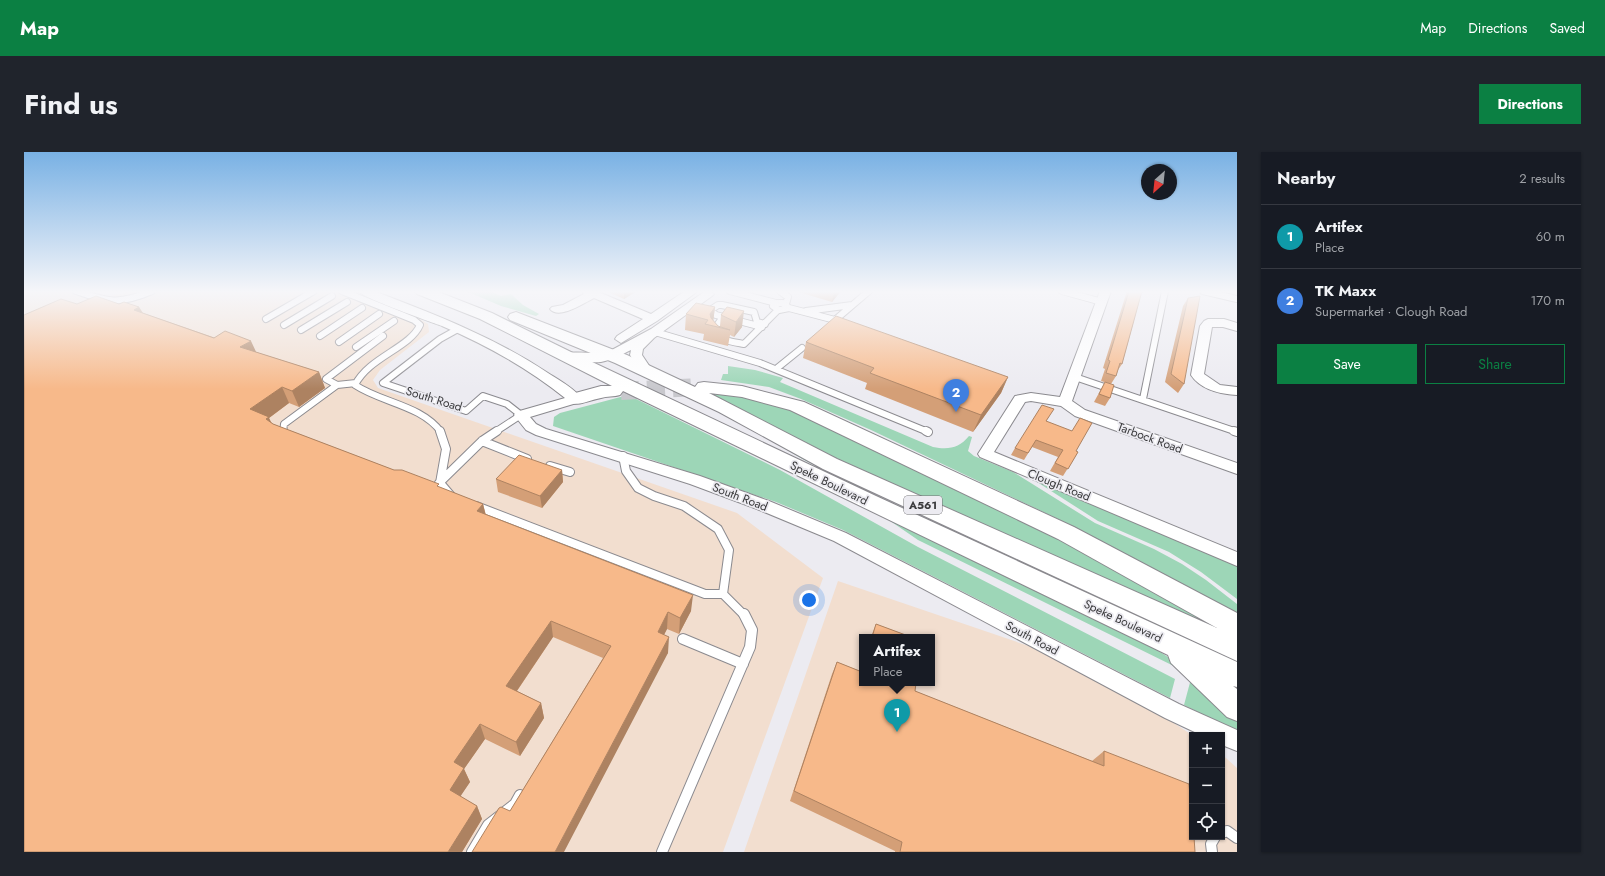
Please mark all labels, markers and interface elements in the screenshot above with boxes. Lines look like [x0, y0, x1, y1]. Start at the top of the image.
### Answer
text: Map [20, 15, 59, 42]
text: Map [1420, 18, 1446, 38]
text: Directions [1468, 18, 1528, 38]
text: Saved [1550, 18, 1585, 38]
text: Find us [24, 84, 118, 125]
button: Directions [1479, 84, 1581, 124]
north arrow [1141, 164, 1177, 200]
text: Nearby [1277, 166, 1335, 190]
text: 2 results [1519, 169, 1565, 188]
text: Artifex [1315, 216, 1363, 238]
text: 1 [1287, 227, 1293, 246]
text: 60 m [1536, 227, 1565, 246]
text: Place [1315, 238, 1344, 257]
text: TK Maxx [1315, 280, 1376, 302]
text: 2 [1286, 291, 1294, 310]
text: 170 m [1530, 291, 1565, 310]
text: Supermarket · Clough Road [1315, 302, 1467, 321]
button: Save [1277, 344, 1417, 384]
button: Share [1425, 344, 1565, 384]
pin: 2 [943, 379, 969, 412]
street label: South Road [404, 382, 464, 416]
street label: Tarbock Road [1115, 418, 1185, 458]
street label: Speke Boulevard [787, 456, 871, 510]
street label: Clough Road [1025, 464, 1093, 506]
street label: South Road [710, 478, 770, 516]
road number: A561 [904, 496, 942, 514]
your location [799, 590, 819, 610]
street label: Speke Boulevard [1081, 595, 1165, 647]
street label: South Road [1002, 616, 1062, 660]
popup [859, 634, 935, 686]
text: Artifex [873, 640, 921, 662]
text: Place [873, 662, 902, 681]
pin: 1 [884, 699, 910, 732]
map controls [1189, 732, 1225, 840]
button: + [1189, 732, 1225, 768]
button: − [1189, 768, 1225, 804]
button: locate [1189, 804, 1225, 840]

